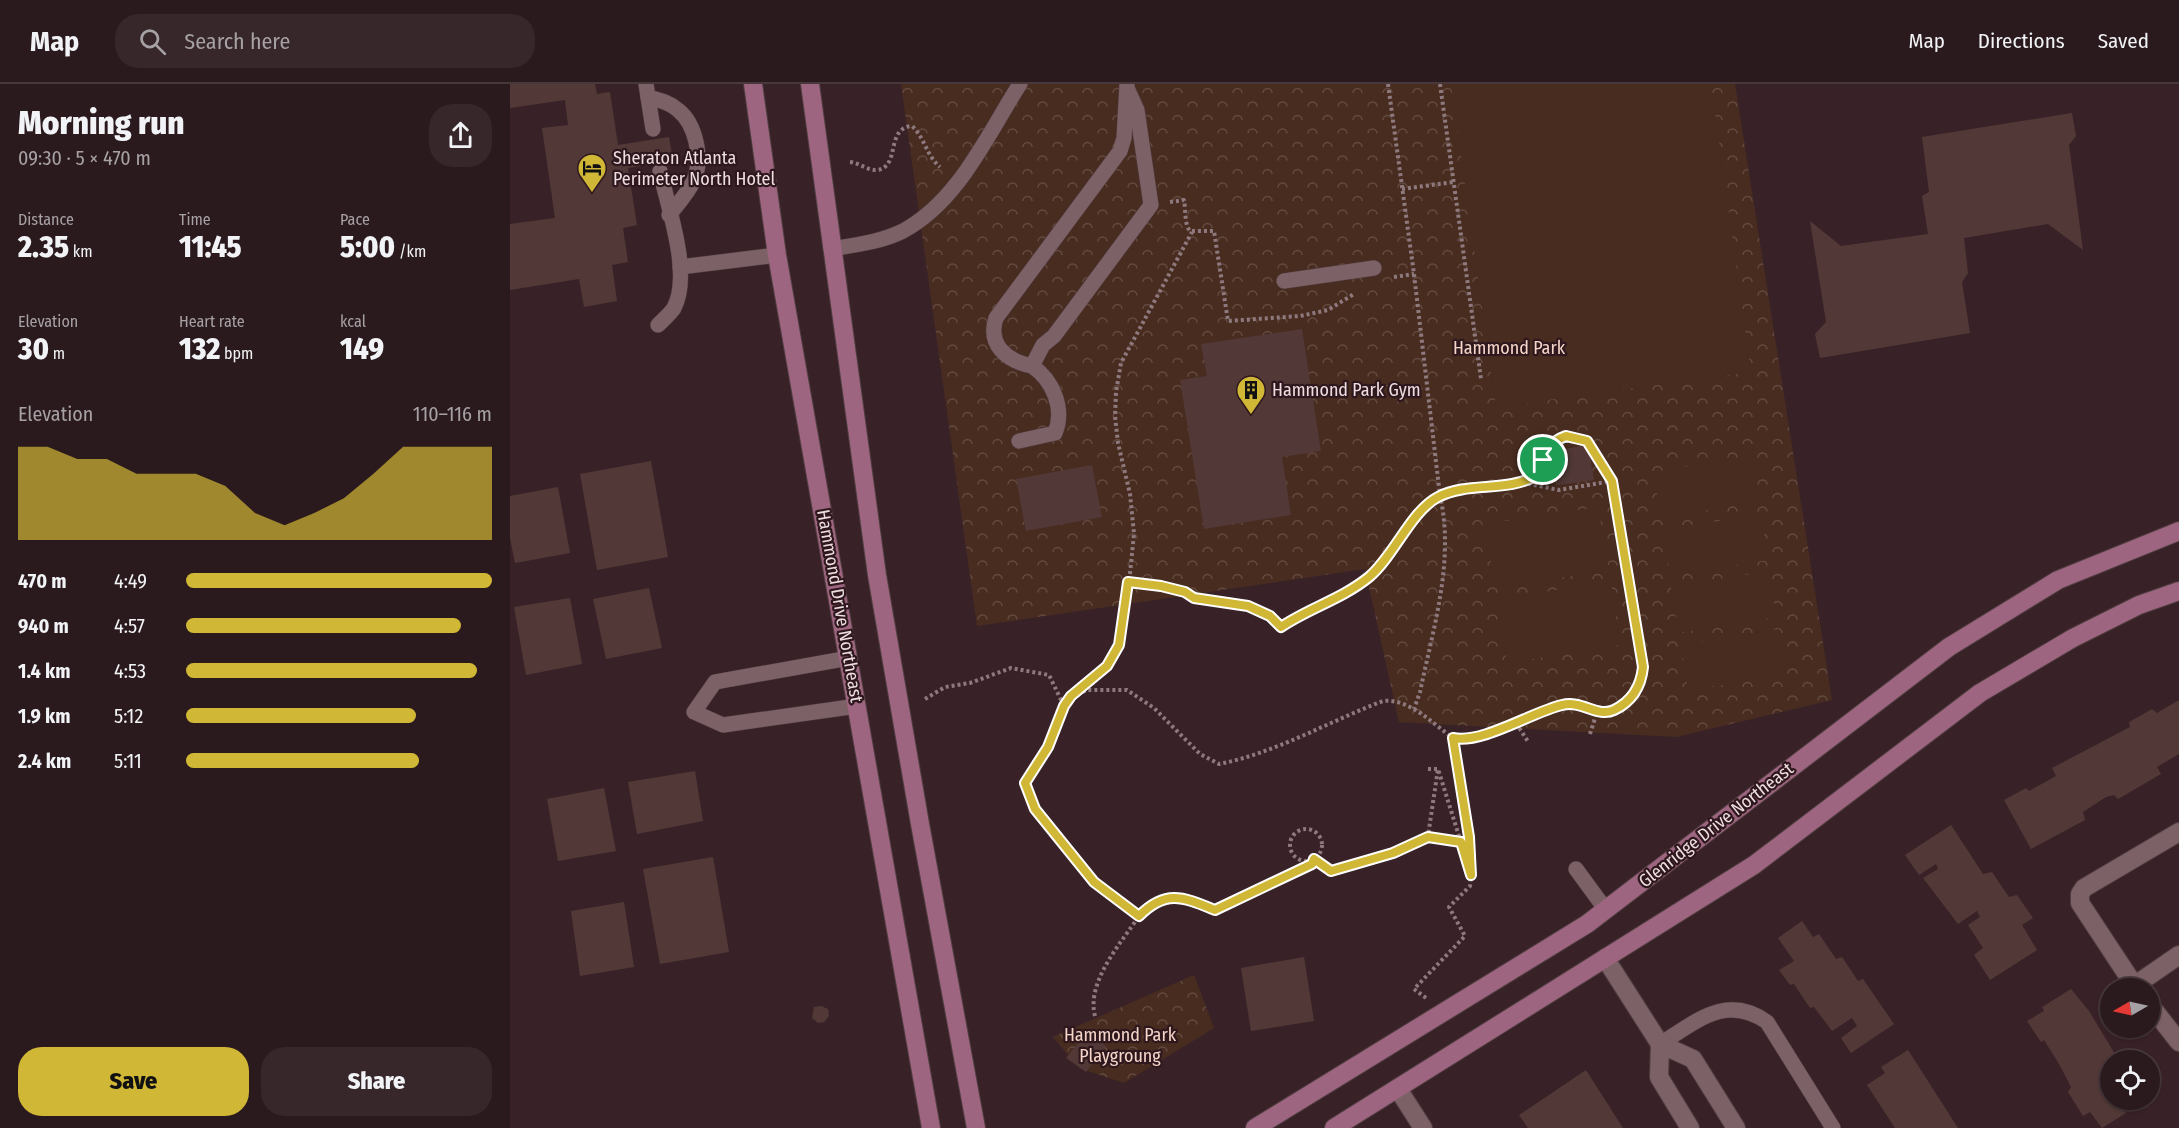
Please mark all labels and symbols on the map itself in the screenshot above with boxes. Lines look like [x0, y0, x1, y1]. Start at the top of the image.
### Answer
place label: Sheraton Atlanta Perimeter North Hotel [613, 147, 775, 190]
hotel icon: Sheraton Atlanta Perimeter North Hotel [576, 152, 608, 194]
park label: Hammond Park [1453, 337, 1566, 359]
building icon: Hammond Park Gym [1235, 374, 1267, 416]
place label: Hammond Park Gym [1272, 379, 1421, 401]
pin [1517, 434, 1568, 485]
street label: Hammond Drive Northeast [812, 508, 868, 704]
street label: Glenridge Drive Northeast [1634, 758, 1798, 892]
north arrow [2100, 978, 2160, 1038]
park label: Hammond Park Playgroung [1064, 1024, 1177, 1067]

